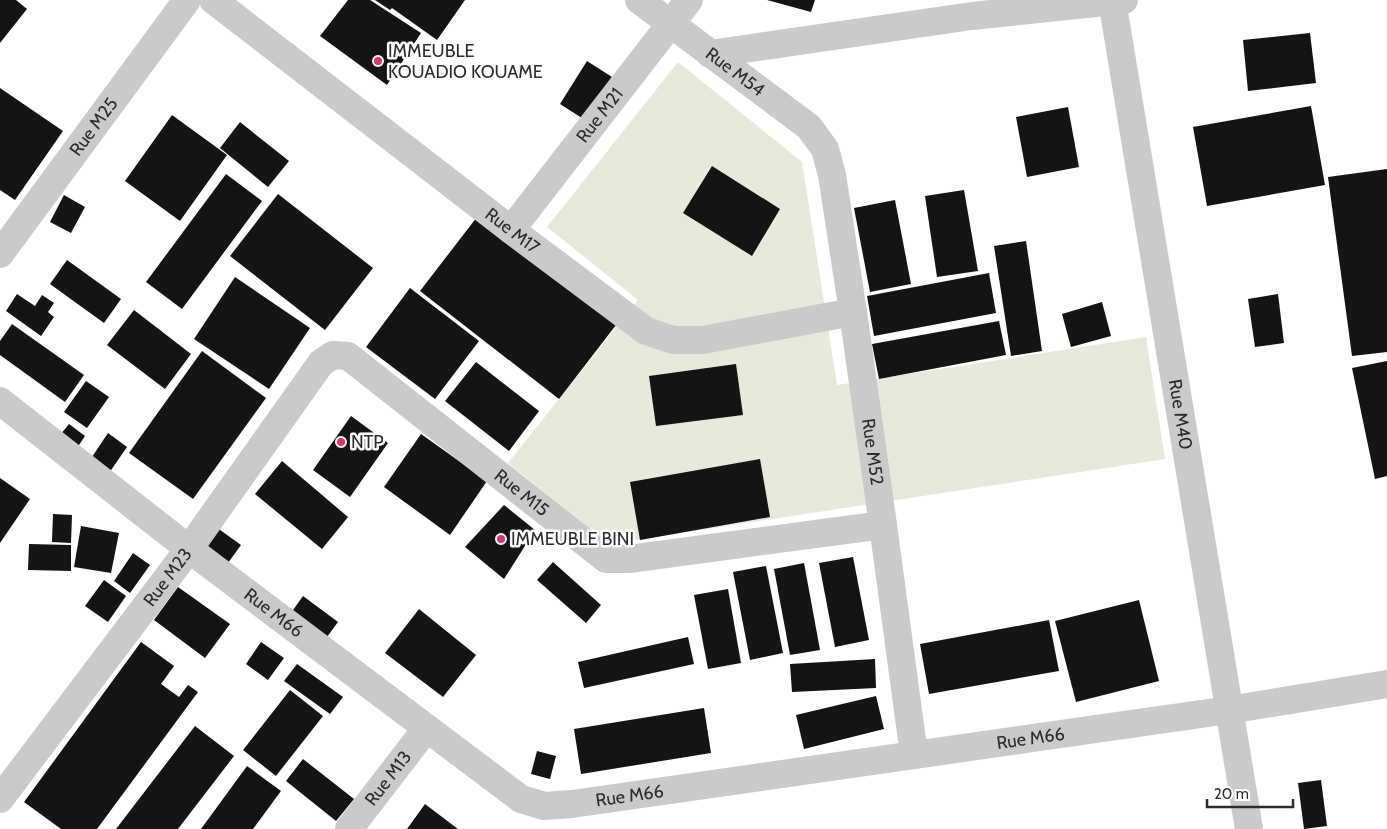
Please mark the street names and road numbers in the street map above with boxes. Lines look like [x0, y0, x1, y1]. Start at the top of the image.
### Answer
street label: Rue M54 [701, 43, 769, 101]
street label: Rue M21 [572, 84, 628, 147]
street label: Rue M25 [65, 93, 122, 160]
street label: Rue M17 [481, 203, 544, 259]
street label: Rue M40 [1164, 378, 1197, 451]
street label: Rue M52 [857, 417, 888, 486]
street label: Rue M15 [490, 464, 553, 521]
street label: Rue M23 [139, 544, 197, 611]
street label: Rue M66 [240, 583, 308, 642]
street label: Rue M66 [995, 723, 1066, 754]
street label: Rue M13 [360, 746, 416, 810]
street label: Rue M66 [594, 780, 665, 811]

